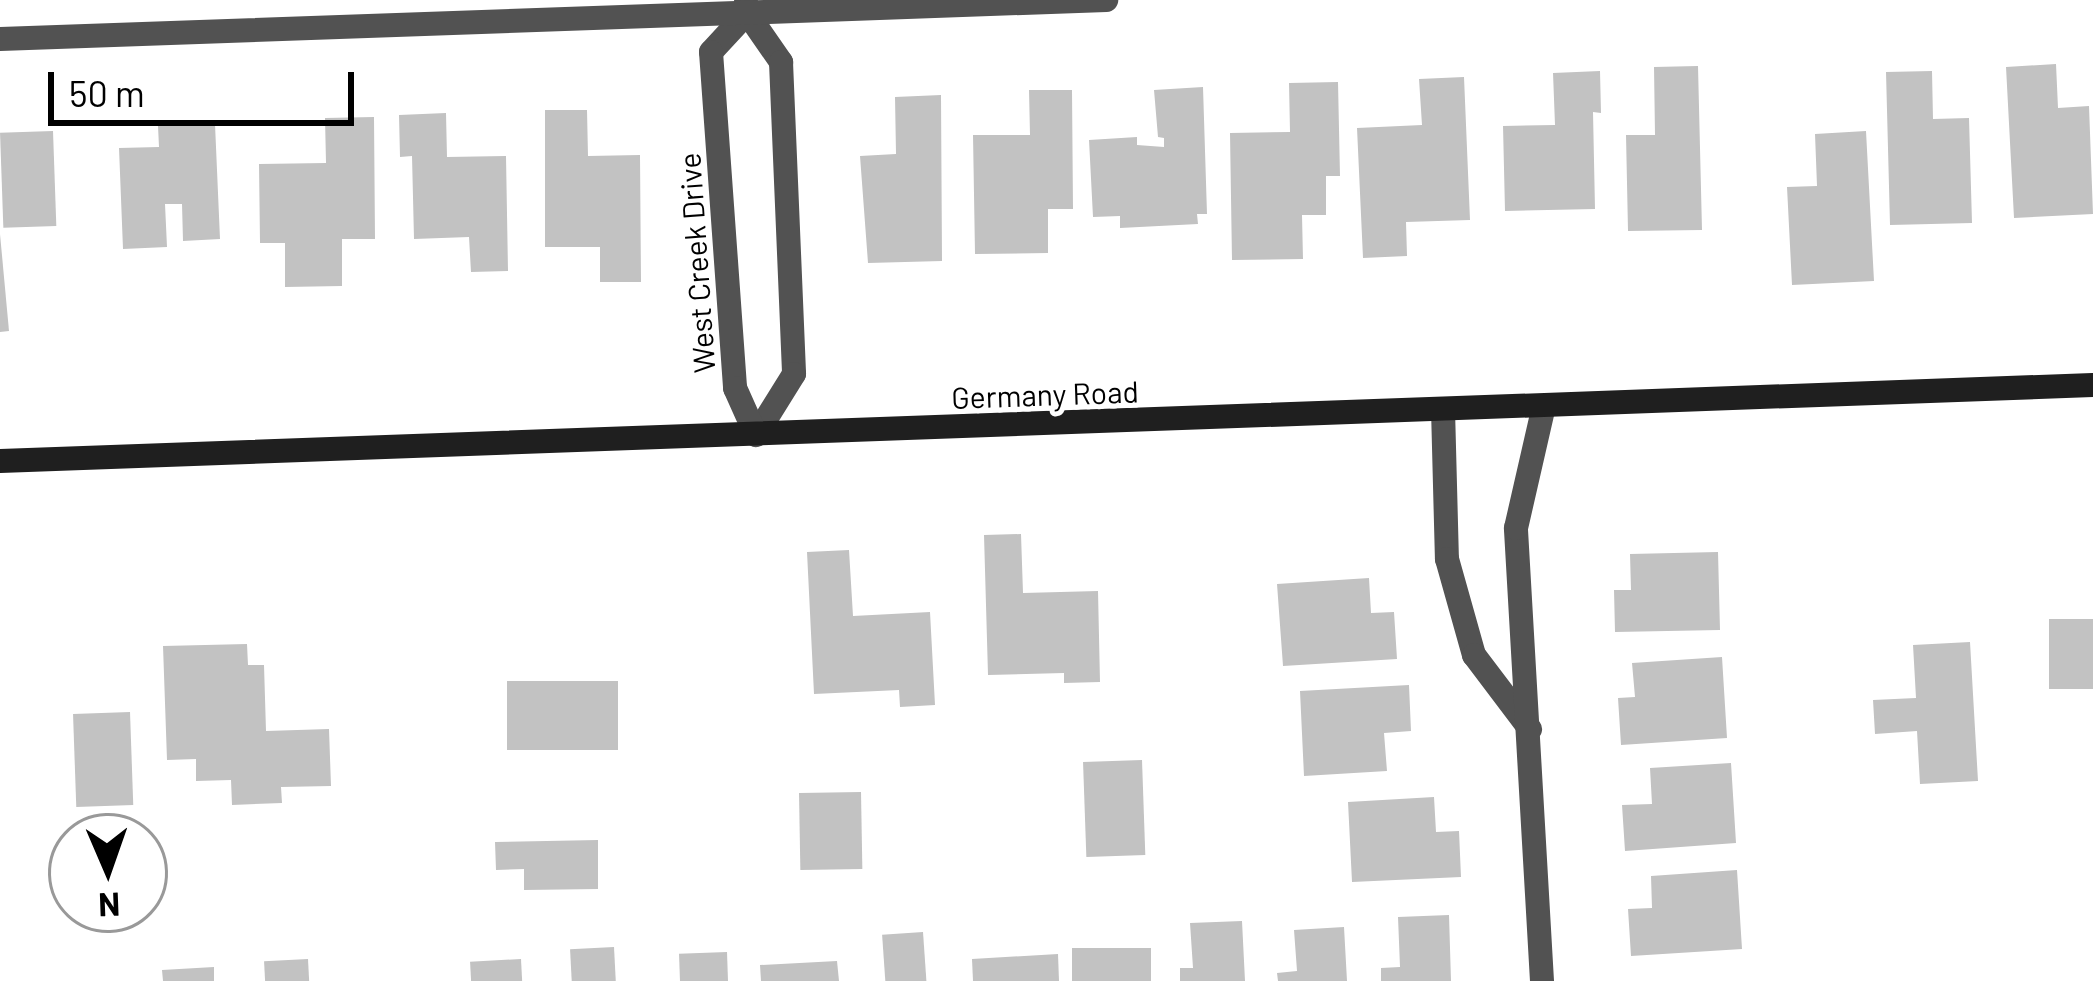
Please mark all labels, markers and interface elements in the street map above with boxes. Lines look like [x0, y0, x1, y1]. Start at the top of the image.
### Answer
scale bar [54, 48, 360, 122]
text: 50 m [69, 71, 145, 114]
street label: West Creek Drive [670, 152, 722, 374]
street label: Germany Road [951, 373, 1139, 415]
north arrow [48, 813, 168, 933]
text: N [97, 886, 121, 926]

